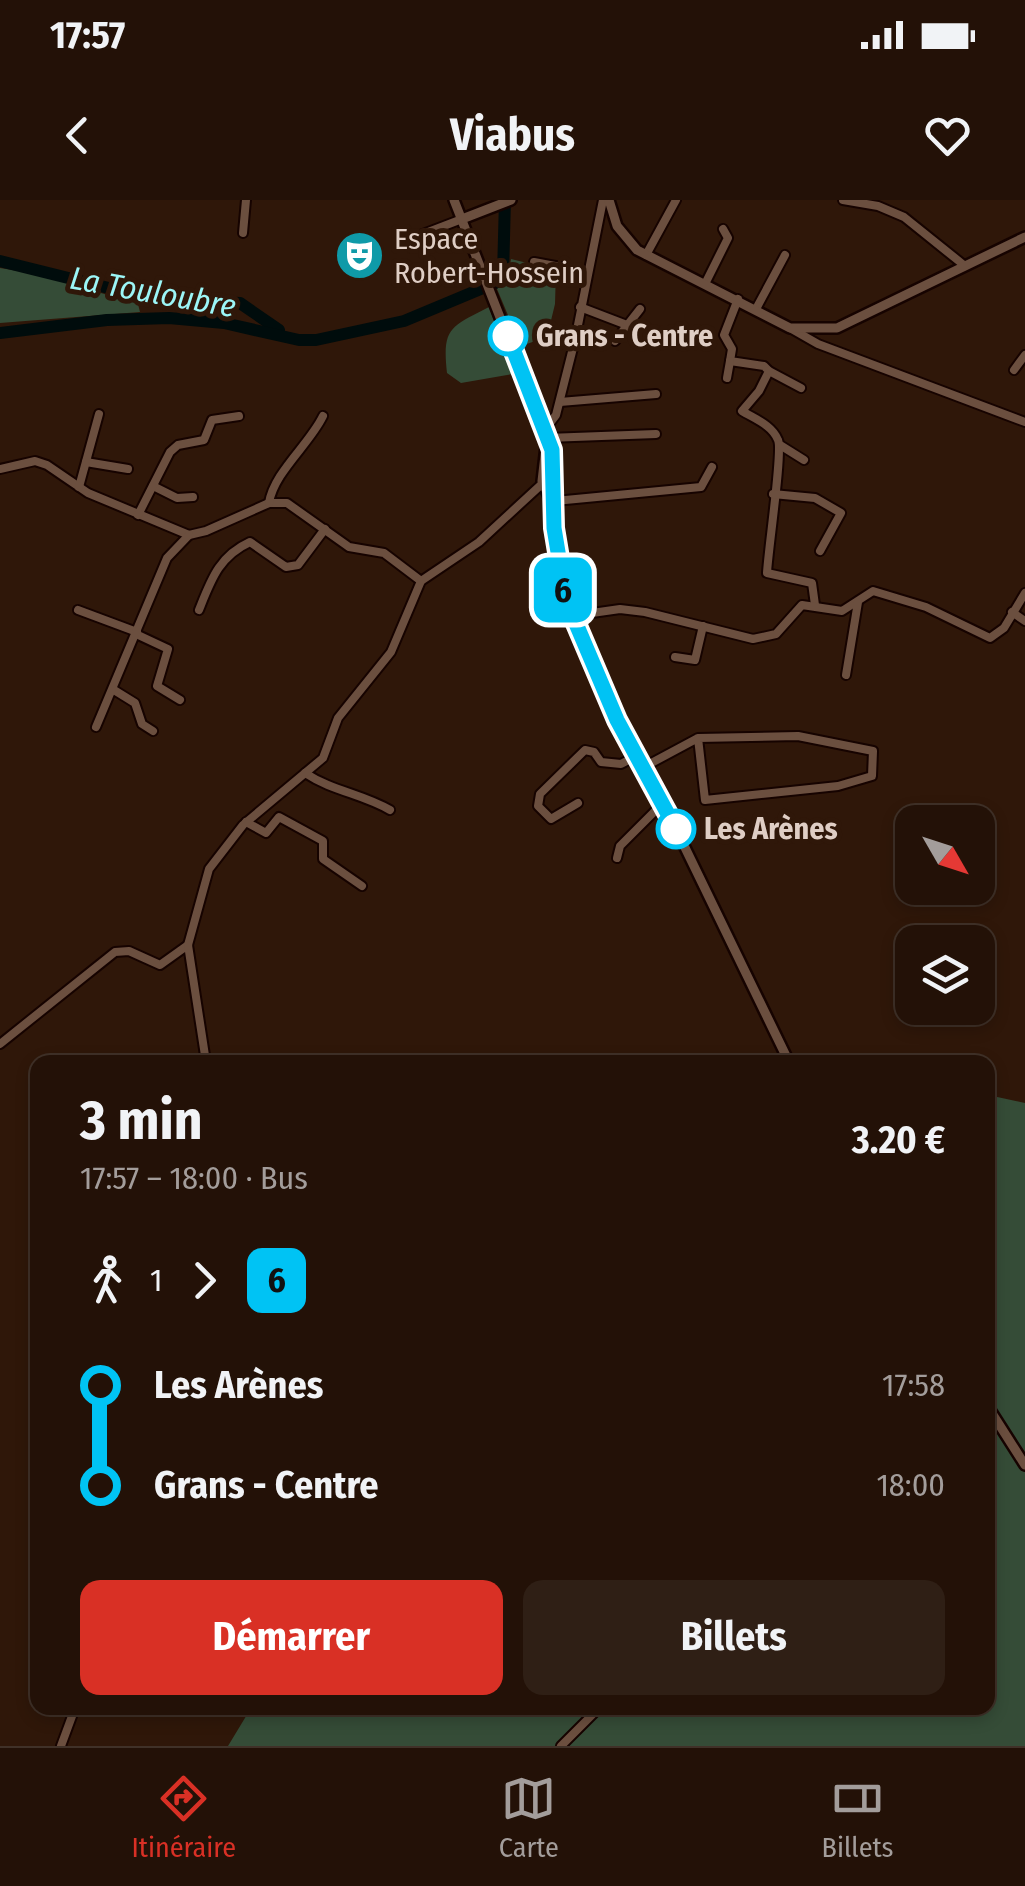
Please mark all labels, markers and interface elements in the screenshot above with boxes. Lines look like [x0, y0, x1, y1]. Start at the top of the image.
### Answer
text: 17:57 [50, 12, 125, 58]
icon: back [50, 108, 105, 163]
text: Viabus [450, 108, 575, 162]
icon: heart [920, 108, 975, 163]
place label: Espace Robert-Hossein [394, 221, 584, 291]
theatre icon: Espace Robert-Hossein [333, 230, 385, 282]
water label: La Touloubre [67, 259, 239, 325]
marker: Grans - Centre [489, 317, 527, 355]
place label: Grans - Centre [536, 318, 713, 354]
line badge: 6 [530, 558, 596, 622]
text: 6 [554, 569, 572, 611]
north arrow [895, 805, 995, 905]
map controls [895, 805, 995, 1025]
marker: Les Arènes [657, 810, 695, 848]
place label: Les Arènes [704, 811, 838, 847]
button: layers [895, 925, 995, 1025]
text: 3 min [80, 1088, 203, 1154]
text: 3.20 € [852, 1117, 945, 1163]
text: 17:57 – 18:00 · Bus [80, 1159, 308, 1197]
icon: walk [80, 1253, 135, 1308]
icon: forward [177, 1253, 232, 1308]
text: 6 [267, 1259, 286, 1301]
text: 1 [150, 1261, 162, 1299]
text: Les Arènes [154, 1362, 323, 1408]
text: 17:58 [882, 1366, 945, 1404]
text: Grans - Centre [154, 1462, 379, 1508]
text: 18:00 [876, 1466, 945, 1504]
button: Démarrer [80, 1580, 503, 1695]
button: Billets [523, 1580, 945, 1695]
tab: Itinéraire [131, 1771, 236, 1864]
tab: Carte [499, 1771, 559, 1864]
tab: Billets [822, 1771, 894, 1864]

